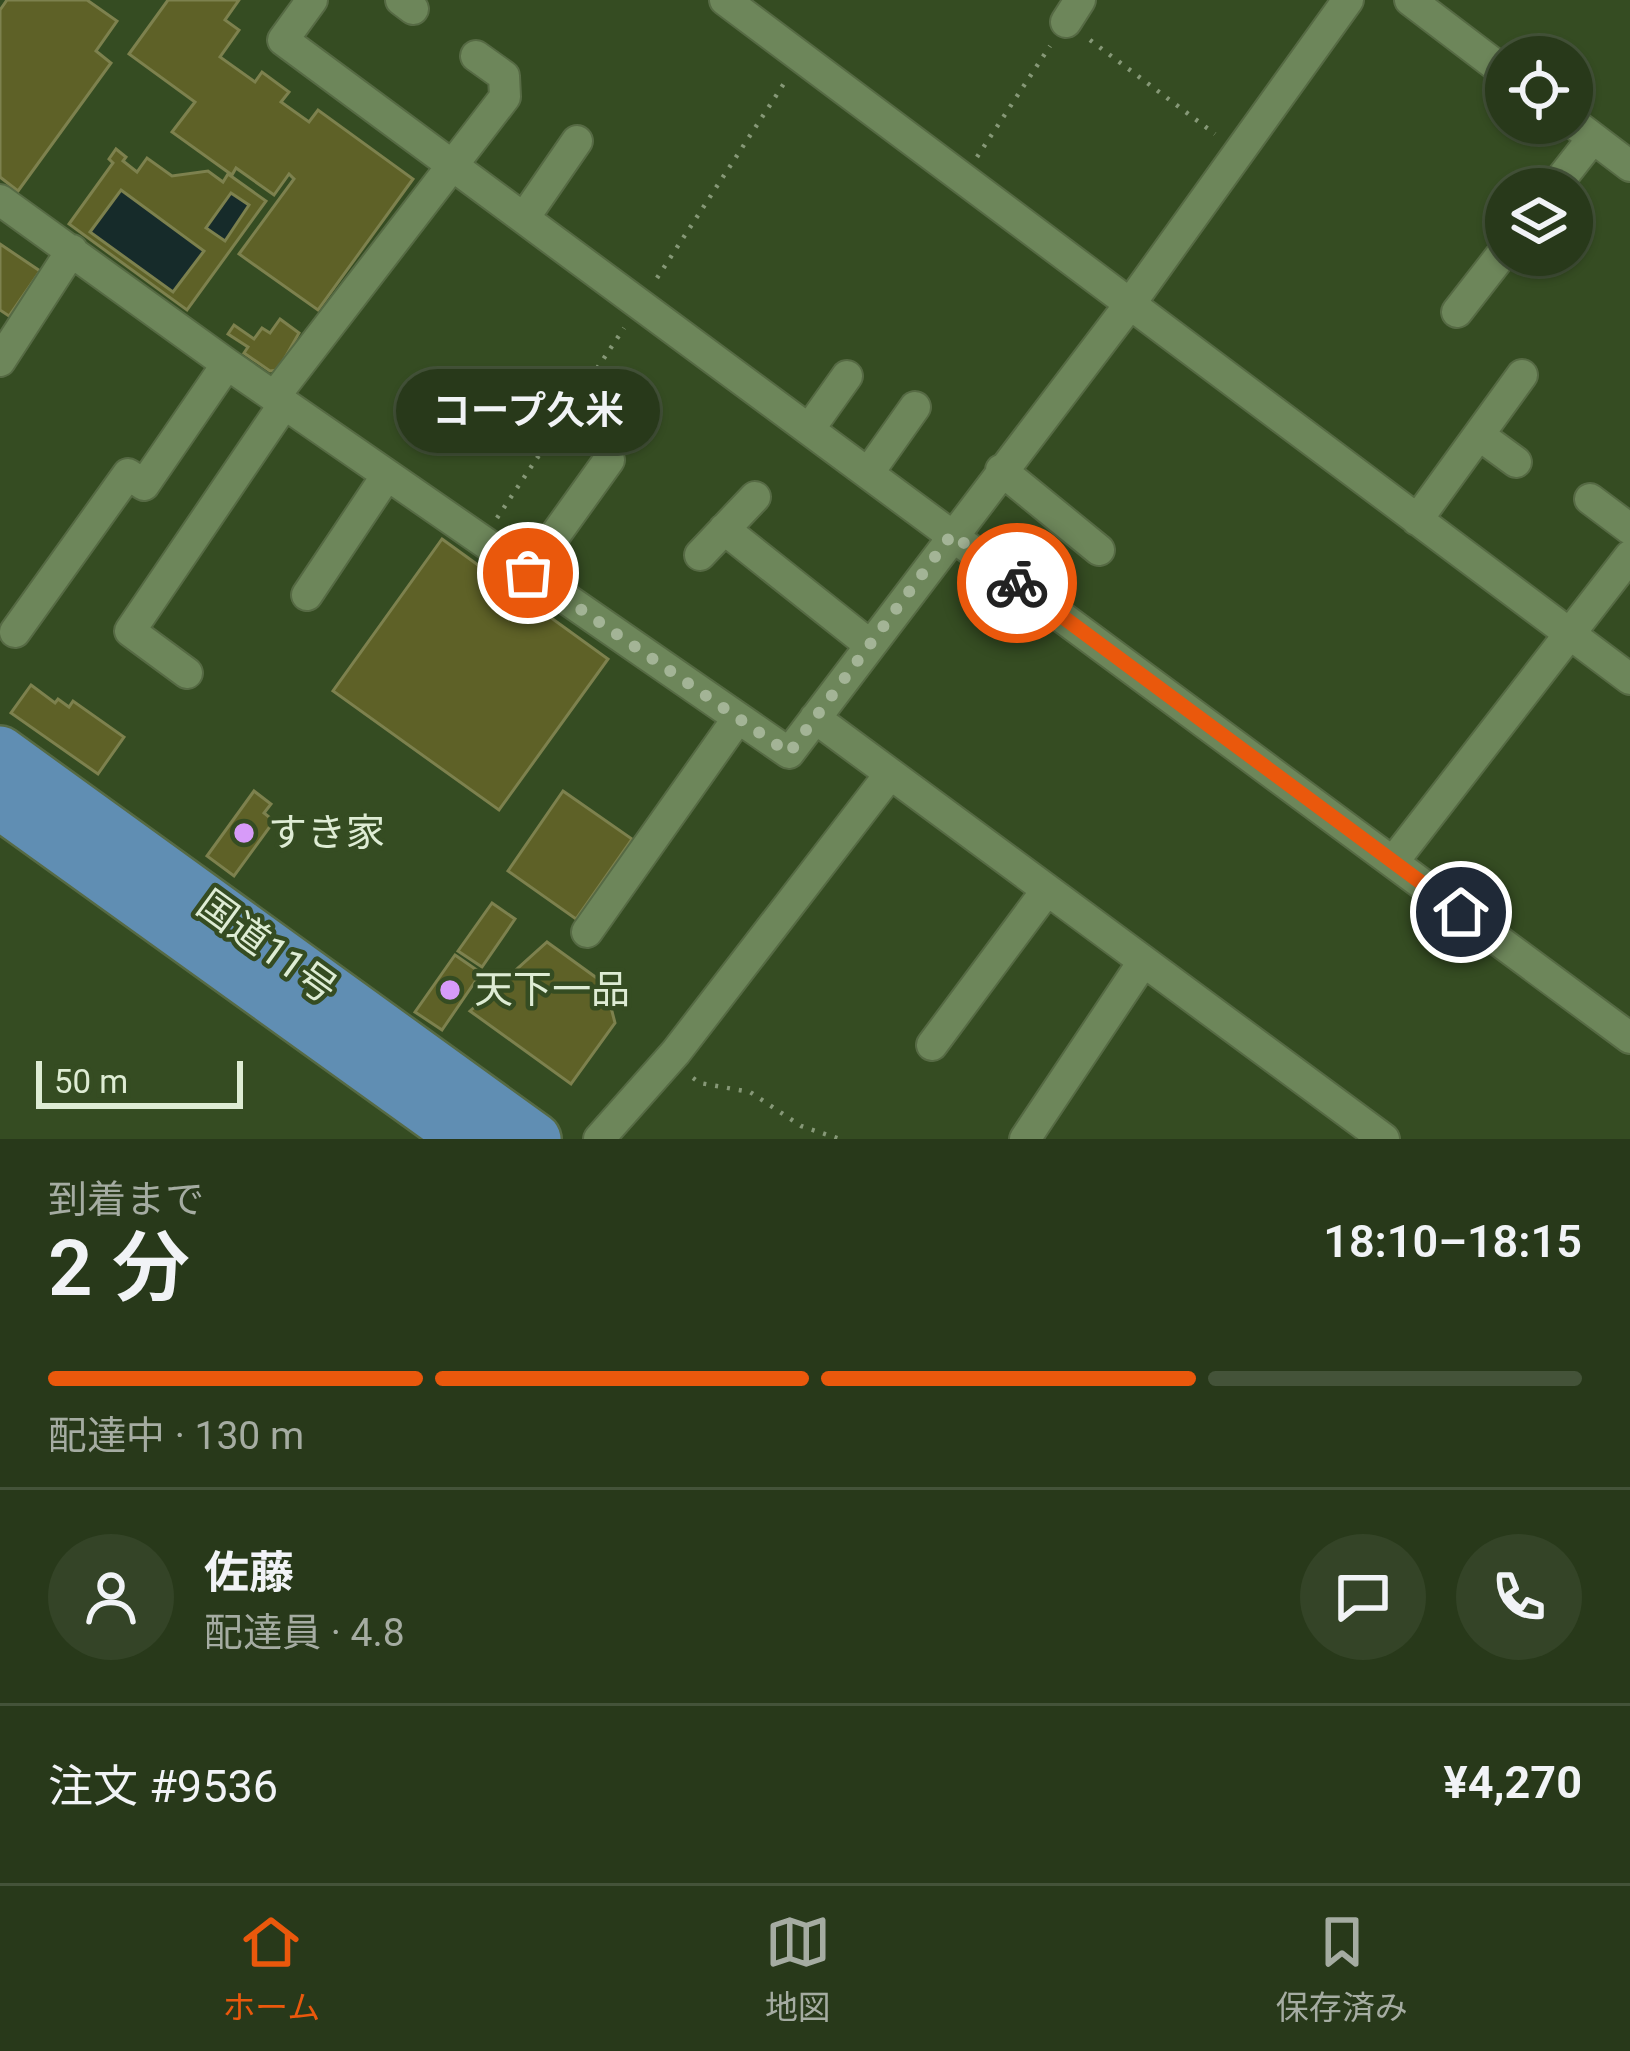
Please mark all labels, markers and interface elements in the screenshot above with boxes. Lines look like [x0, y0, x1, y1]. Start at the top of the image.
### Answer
map controls [1485, 36, 1593, 276]
button: locate [1485, 36, 1593, 144]
button: layers [1485, 168, 1593, 276]
callout: コープ久米 [396, 369, 660, 453]
text: コープ久米 [432, 388, 624, 434]
pin [477, 522, 579, 624]
courier [957, 523, 1077, 643]
icon: bag [495, 540, 561, 606]
icon: bike [984, 550, 1050, 616]
place label: すき家 [268, 810, 385, 856]
marker: すき家 [231, 820, 257, 846]
pin [1410, 861, 1512, 963]
icon: home [1428, 879, 1494, 945]
street label: 国道11号 [188, 881, 346, 1013]
place label: 天下一品 [474, 967, 630, 1013]
marker: 天下一品 [437, 977, 463, 1003]
scale bar [36, 1055, 243, 1108]
text: 50 m [54, 1062, 128, 1101]
text: 到着まで [48, 1177, 204, 1223]
text: 18:10–18:15 [1323, 1215, 1582, 1268]
text: 2 分 [48, 1223, 190, 1314]
text: 配達中 · 130 m [48, 1413, 304, 1459]
button: person [48, 1534, 174, 1660]
button: chat [1300, 1534, 1426, 1660]
button: phone [1456, 1534, 1582, 1660]
text: 佐藤 [204, 1546, 294, 1599]
text: 配達員 · 4.8 [204, 1610, 405, 1656]
text: ¥4,270 [1444, 1756, 1582, 1809]
text: 注文 #9536 [48, 1760, 278, 1813]
tab: ホーム [222, 1909, 320, 2029]
tab: 地図 [765, 1909, 831, 2029]
tab: 保存済み [1276, 1909, 1408, 2029]

